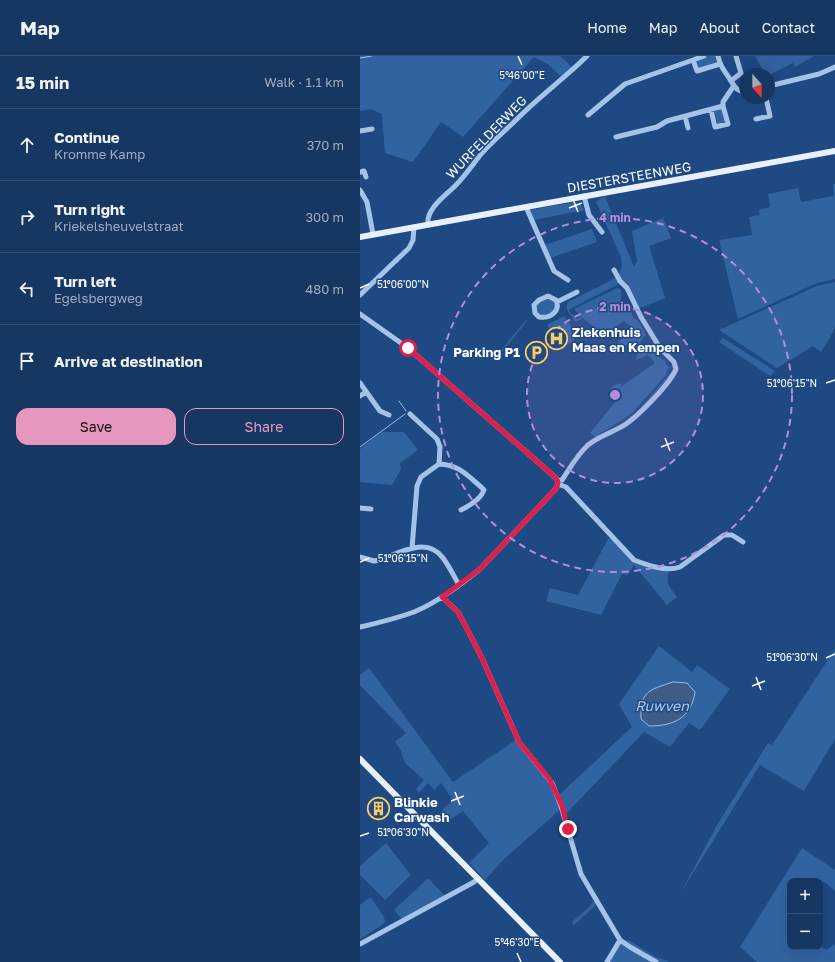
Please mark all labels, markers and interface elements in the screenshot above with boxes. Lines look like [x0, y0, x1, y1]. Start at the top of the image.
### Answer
text: Map [20, 16, 60, 39]
text: Home [587, 19, 627, 36]
text: Map [649, 19, 677, 36]
text: About [699, 19, 740, 36]
text: Contact [762, 19, 815, 36]
north arrow [739, 68, 775, 104]
text: 5°46'00"E [499, 69, 545, 81]
text: 15 min [16, 72, 69, 93]
text: Walk · 1.1 km [264, 74, 344, 90]
street label: WURFELDERWEG [442, 92, 530, 182]
text: Continue [54, 128, 120, 146]
icon: ahead [16, 134, 38, 156]
text: 370 m [307, 137, 344, 153]
text: Kromme Kamp [54, 146, 145, 162]
street label: DIESTERSTEENWEG [566, 158, 692, 196]
text: Turn right [54, 200, 125, 218]
icon: right [16, 206, 38, 228]
text: 300 m [306, 209, 344, 225]
text: 4 min [599, 210, 631, 225]
text: Kriekelsheuvelstraat [54, 218, 184, 234]
text: Turn left [54, 272, 116, 290]
icon: left [16, 278, 38, 300]
text: 51°06'00"N [377, 278, 429, 290]
text: 480 m [305, 281, 344, 297]
text: Egelsbergweg [54, 290, 143, 306]
text: 2 min [599, 299, 631, 314]
place label: Ziekenhuis Maas en Kempen [572, 324, 680, 355]
hospital icon: Ziekenhuis Maas en Kempen [543, 326, 569, 352]
route start [399, 339, 417, 357]
parking icon: Parking P1 [523, 339, 549, 365]
place label: Parking P1 [453, 344, 520, 360]
icon: arrive [16, 350, 38, 372]
text: Arrive at destination [54, 352, 203, 370]
text: 51°06'15"N [767, 377, 817, 389]
centre of rings [608, 388, 622, 402]
button: Save [16, 408, 176, 445]
button: Share [184, 408, 344, 445]
text: 51°06'15"N [378, 552, 428, 564]
text: 51°06'30"N [766, 651, 818, 663]
water label: Ruwven [635, 697, 690, 714]
place label: Blinkie Carwash [394, 794, 449, 825]
building icon: Blinkie Carwash [365, 796, 391, 822]
route end [559, 820, 577, 838]
text: 51°06'30"N [377, 826, 429, 838]
map controls [787, 878, 823, 950]
button: + [787, 878, 823, 914]
button: − [787, 914, 823, 950]
text: 5°46'30"E [494, 936, 540, 948]

